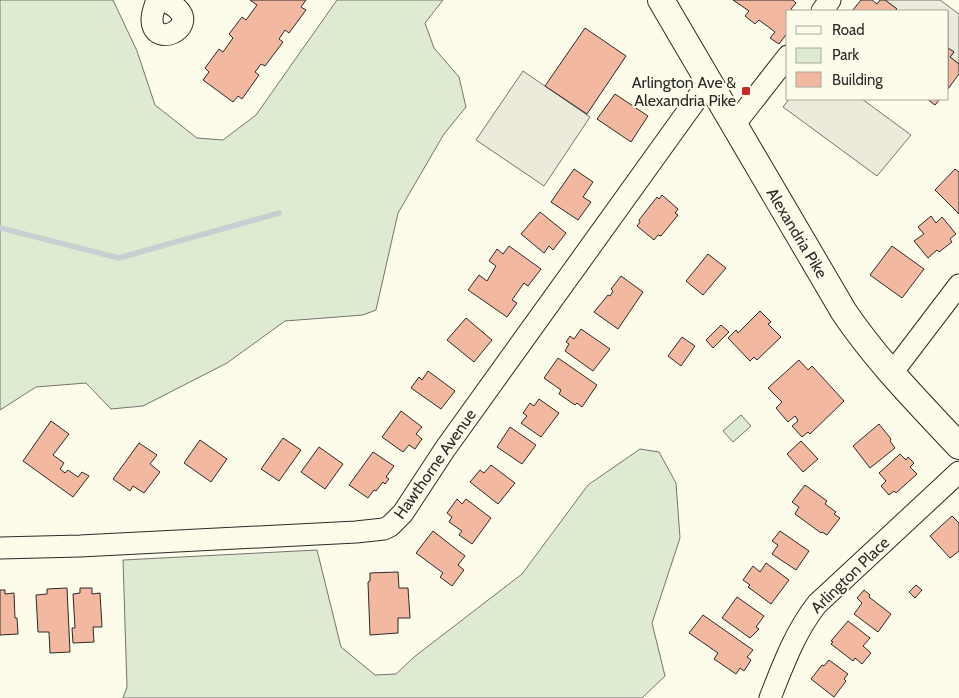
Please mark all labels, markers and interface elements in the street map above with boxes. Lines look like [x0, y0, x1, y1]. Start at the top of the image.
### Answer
legend [786, 10, 949, 100]
text: Road [832, 21, 865, 39]
text: Park [832, 46, 859, 64]
text: Building [832, 71, 883, 89]
place label: Arlington Ave & Alexandria Pike [632, 73, 736, 110]
marker: Arlington Ave & Alexandria Pike [740, 85, 752, 97]
street label: Alexandria Pike [763, 184, 831, 282]
street label: Hawthorne Avenue [390, 405, 480, 523]
street label: Arlington Place [807, 533, 893, 617]

